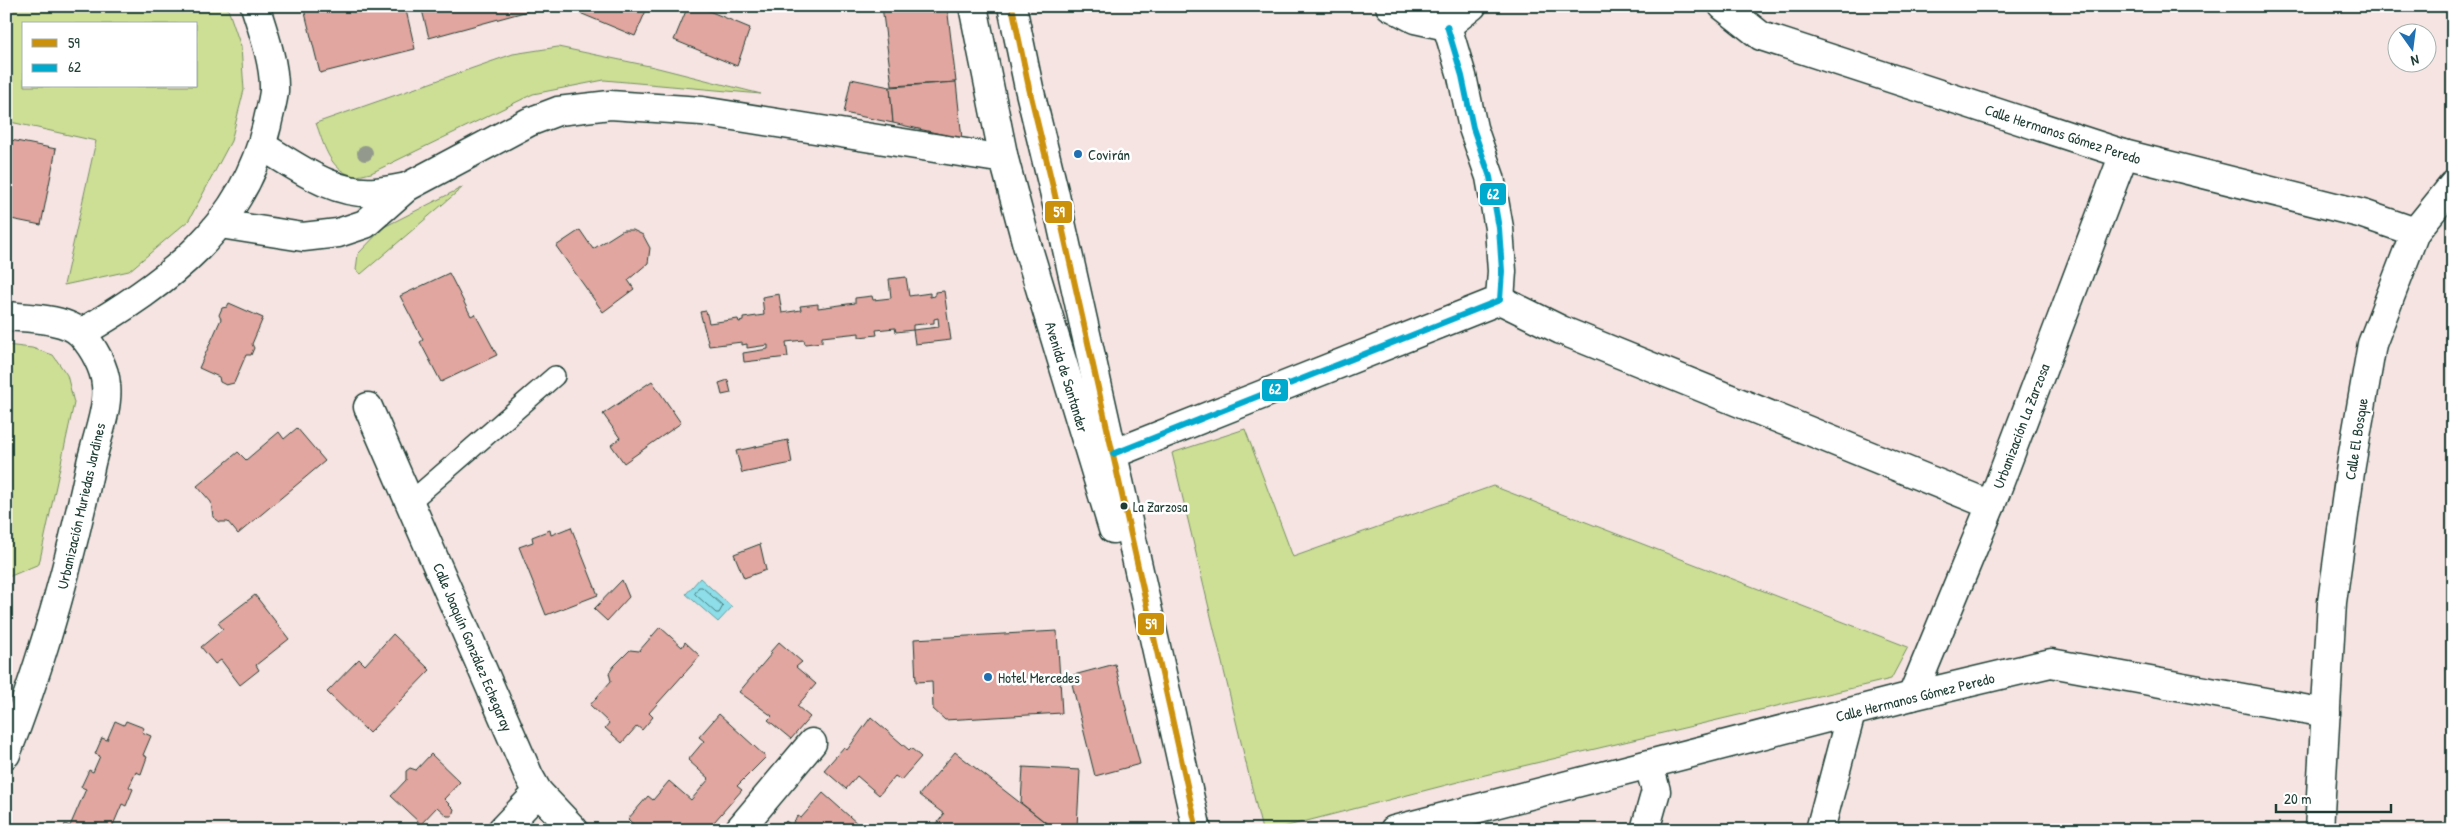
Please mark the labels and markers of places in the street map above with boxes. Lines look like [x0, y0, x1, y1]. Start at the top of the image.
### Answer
place label: Covirán [1088, 144, 1130, 165]
marker: Covirán [1072, 148, 1084, 160]
place label: La Zarzosa [1133, 497, 1188, 516]
marker: La Zarzosa [1119, 501, 1129, 511]
place label: Hotel Mercedes [998, 667, 1080, 688]
marker: Hotel Mercedes [982, 671, 994, 683]

